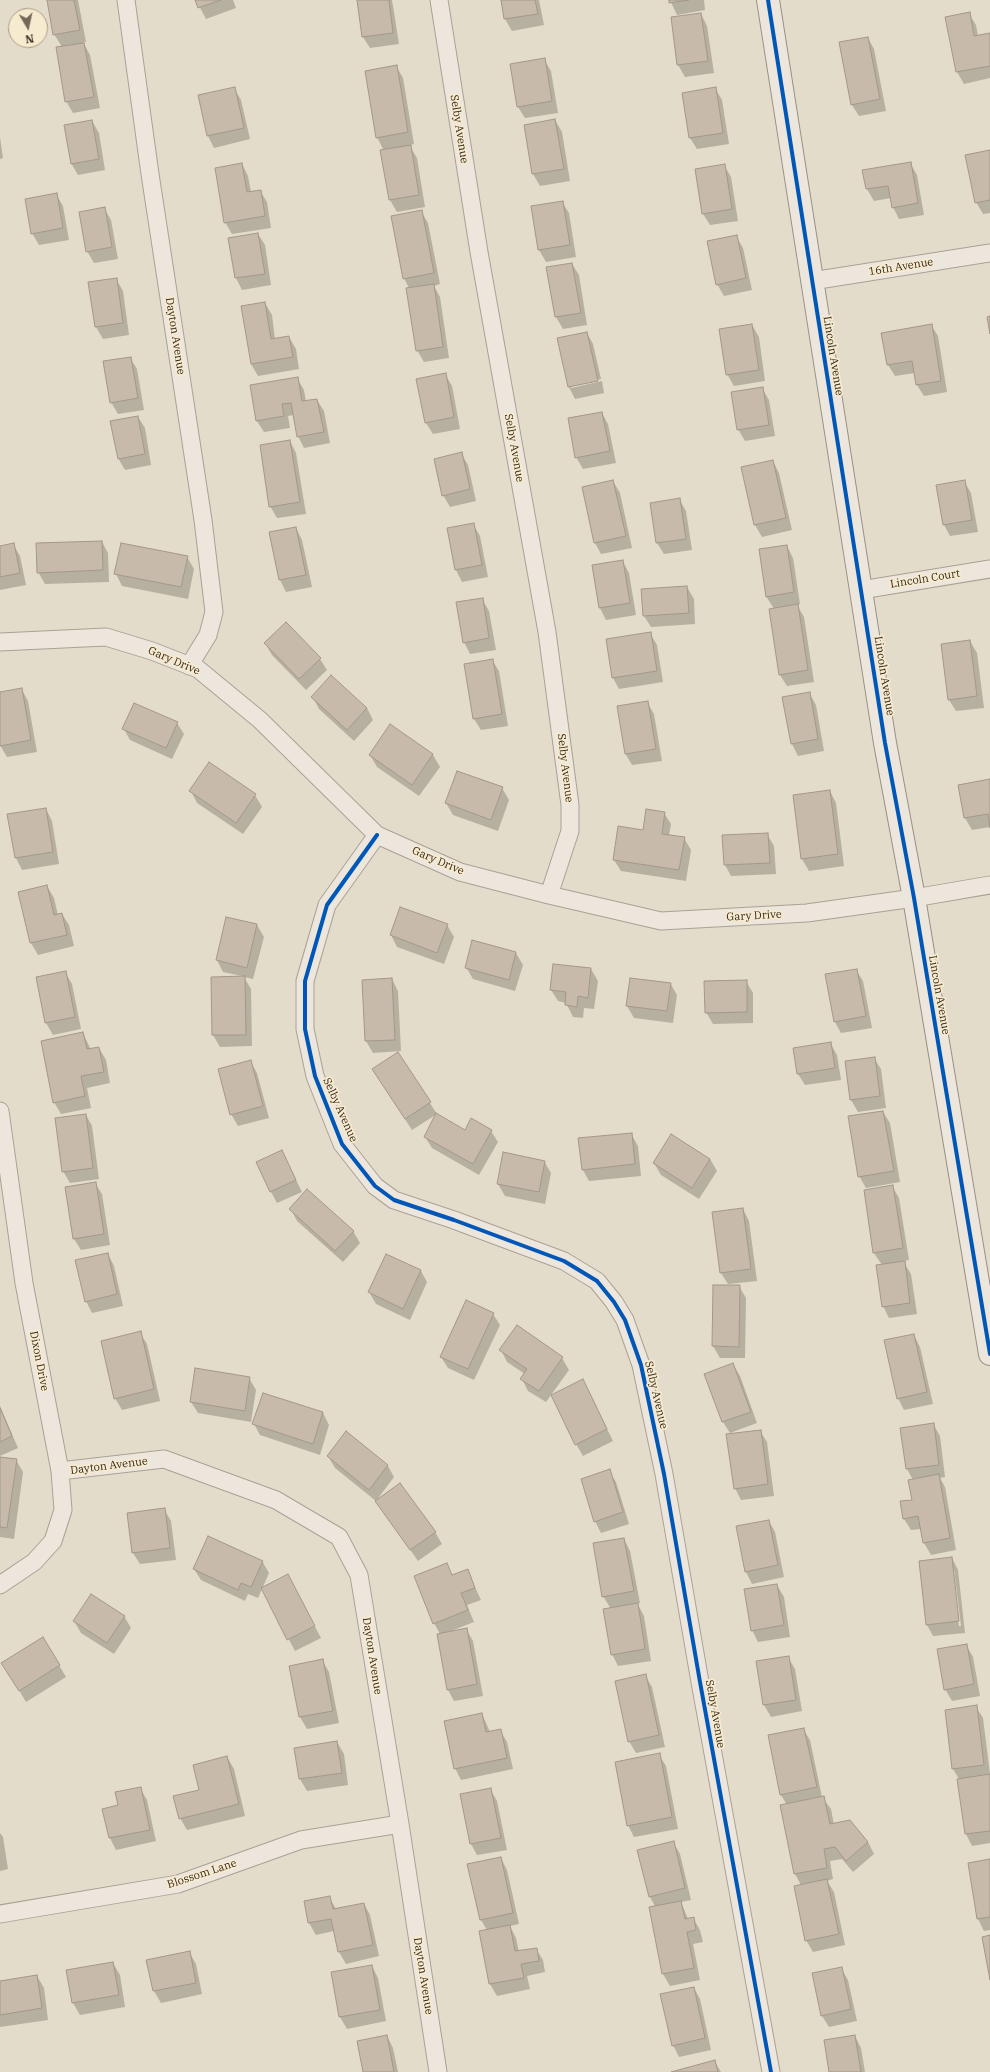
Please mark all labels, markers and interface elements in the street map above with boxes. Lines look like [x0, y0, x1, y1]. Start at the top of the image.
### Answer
north arrow [8, 8, 48, 48]
text: N [24, 31, 35, 46]
street label: Selby Avenue [447, 94, 471, 164]
street label: 16th Avenue [868, 255, 934, 279]
street label: Dayton Avenue [162, 297, 188, 375]
street label: Lincoln Avenue [820, 315, 846, 397]
street label: Selby Avenue [501, 413, 527, 483]
street label: Lincoln Court [889, 567, 961, 591]
street label: Lincoln Avenue [871, 635, 897, 717]
street label: Gary Drive [146, 644, 202, 678]
street label: Selby Avenue [554, 733, 576, 803]
street label: Gary Drive [410, 844, 466, 878]
street label: Gary Drive [726, 908, 782, 924]
street label: Lincoln Avenue [926, 954, 952, 1036]
street label: Selby Avenue [320, 1076, 360, 1144]
street label: Dixon Drive [27, 1330, 51, 1392]
street label: Selby Avenue [642, 1360, 670, 1430]
street label: Dayton Avenue [70, 1455, 148, 1477]
street label: Dayton Avenue [359, 1617, 385, 1695]
street label: Selby Avenue [702, 1679, 728, 1749]
street label: Blossom Lane [166, 1857, 238, 1891]
street label: Dayton Avenue [410, 1937, 436, 2015]

